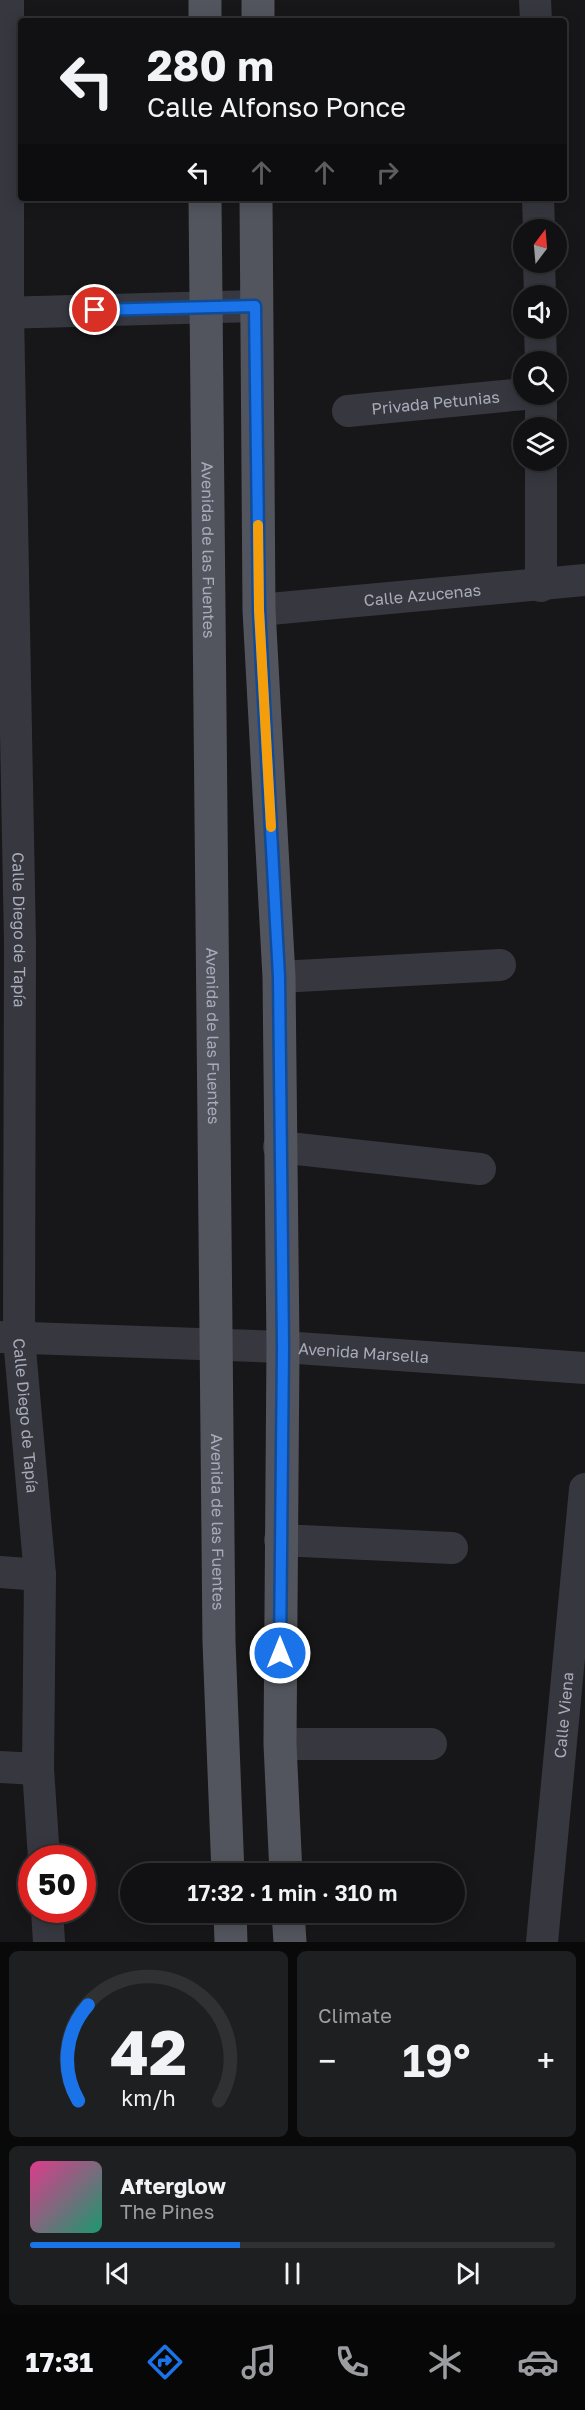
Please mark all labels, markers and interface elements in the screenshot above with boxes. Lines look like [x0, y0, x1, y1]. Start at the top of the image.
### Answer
text: 280 m [147, 40, 274, 90]
icon: left [48, 42, 126, 120]
text: Calle Alfonso Ponce [147, 91, 406, 123]
icon: left [182, 156, 215, 189]
icon: ahead [245, 156, 278, 189]
icon: ahead [308, 156, 341, 189]
icon: right [371, 156, 404, 189]
north arrow [513, 219, 567, 273]
map controls [513, 219, 567, 471]
pin [69, 284, 120, 335]
button: sound [513, 285, 567, 339]
icon: arrive [78, 293, 111, 326]
button: search [513, 351, 567, 405]
street label: Privada Petunias [371, 386, 501, 419]
button: layers [513, 417, 567, 471]
street label: Avenida de las Fuentes [198, 461, 219, 639]
street label: Calle Azucenas [363, 580, 482, 610]
street label: Calle Diego de Tapía [8, 852, 30, 1008]
street label: Avenida de las Fuentes [202, 947, 224, 1125]
street label: Calle Diego de Tapía [9, 1337, 43, 1494]
street label: Avenida Marsella [298, 1338, 430, 1367]
street label: Avenida de las Fuentes [207, 1433, 229, 1610]
position arrow [248, 1621, 312, 1685]
street label: Calle Viena [550, 1671, 578, 1759]
speed limit sign: 50 [18, 1845, 96, 1923]
text: 17:32 · 1 min · 310 m [187, 1879, 398, 1906]
text: Climate [318, 2003, 392, 2027]
text: 42 [110, 2014, 187, 2089]
text: 19° [402, 2033, 471, 2087]
text: − [318, 2041, 336, 2080]
text: + [537, 2041, 555, 2080]
text: km/h [121, 2085, 176, 2111]
text: Afterglow [120, 2172, 226, 2199]
text: The Pines [120, 2199, 214, 2223]
icon: previous [101, 2257, 134, 2290]
icon: pause [276, 2257, 309, 2290]
icon: next [451, 2257, 484, 2290]
icon: directions [144, 2341, 186, 2383]
icon: music [238, 2341, 280, 2383]
icon: phone [331, 2341, 373, 2383]
icon: climate [424, 2341, 466, 2383]
icon: car [517, 2341, 559, 2383]
text: 17:31 [26, 2346, 93, 2378]

